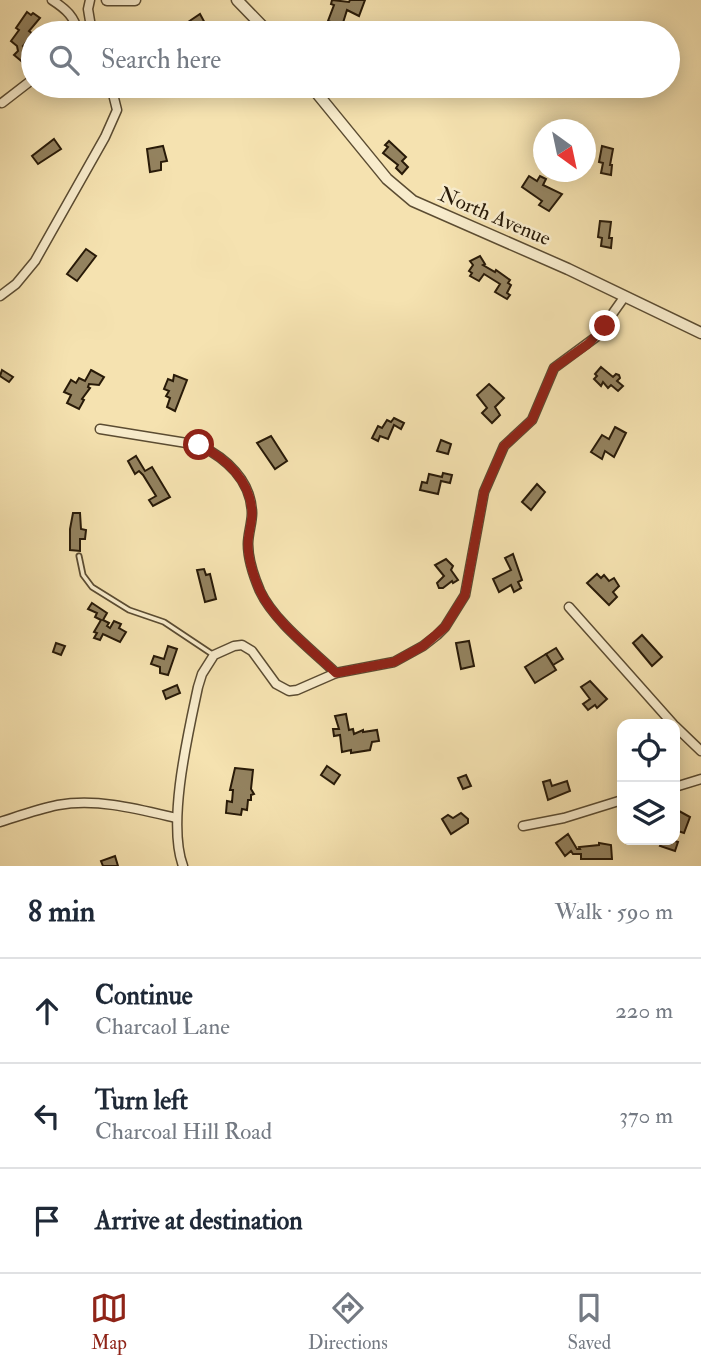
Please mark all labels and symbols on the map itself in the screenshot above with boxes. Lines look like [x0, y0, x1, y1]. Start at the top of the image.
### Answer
north arrow [533, 119, 596, 182]
street label: North Avenue [435, 181, 555, 252]
route end [589, 310, 620, 341]
route start [183, 429, 214, 460]

